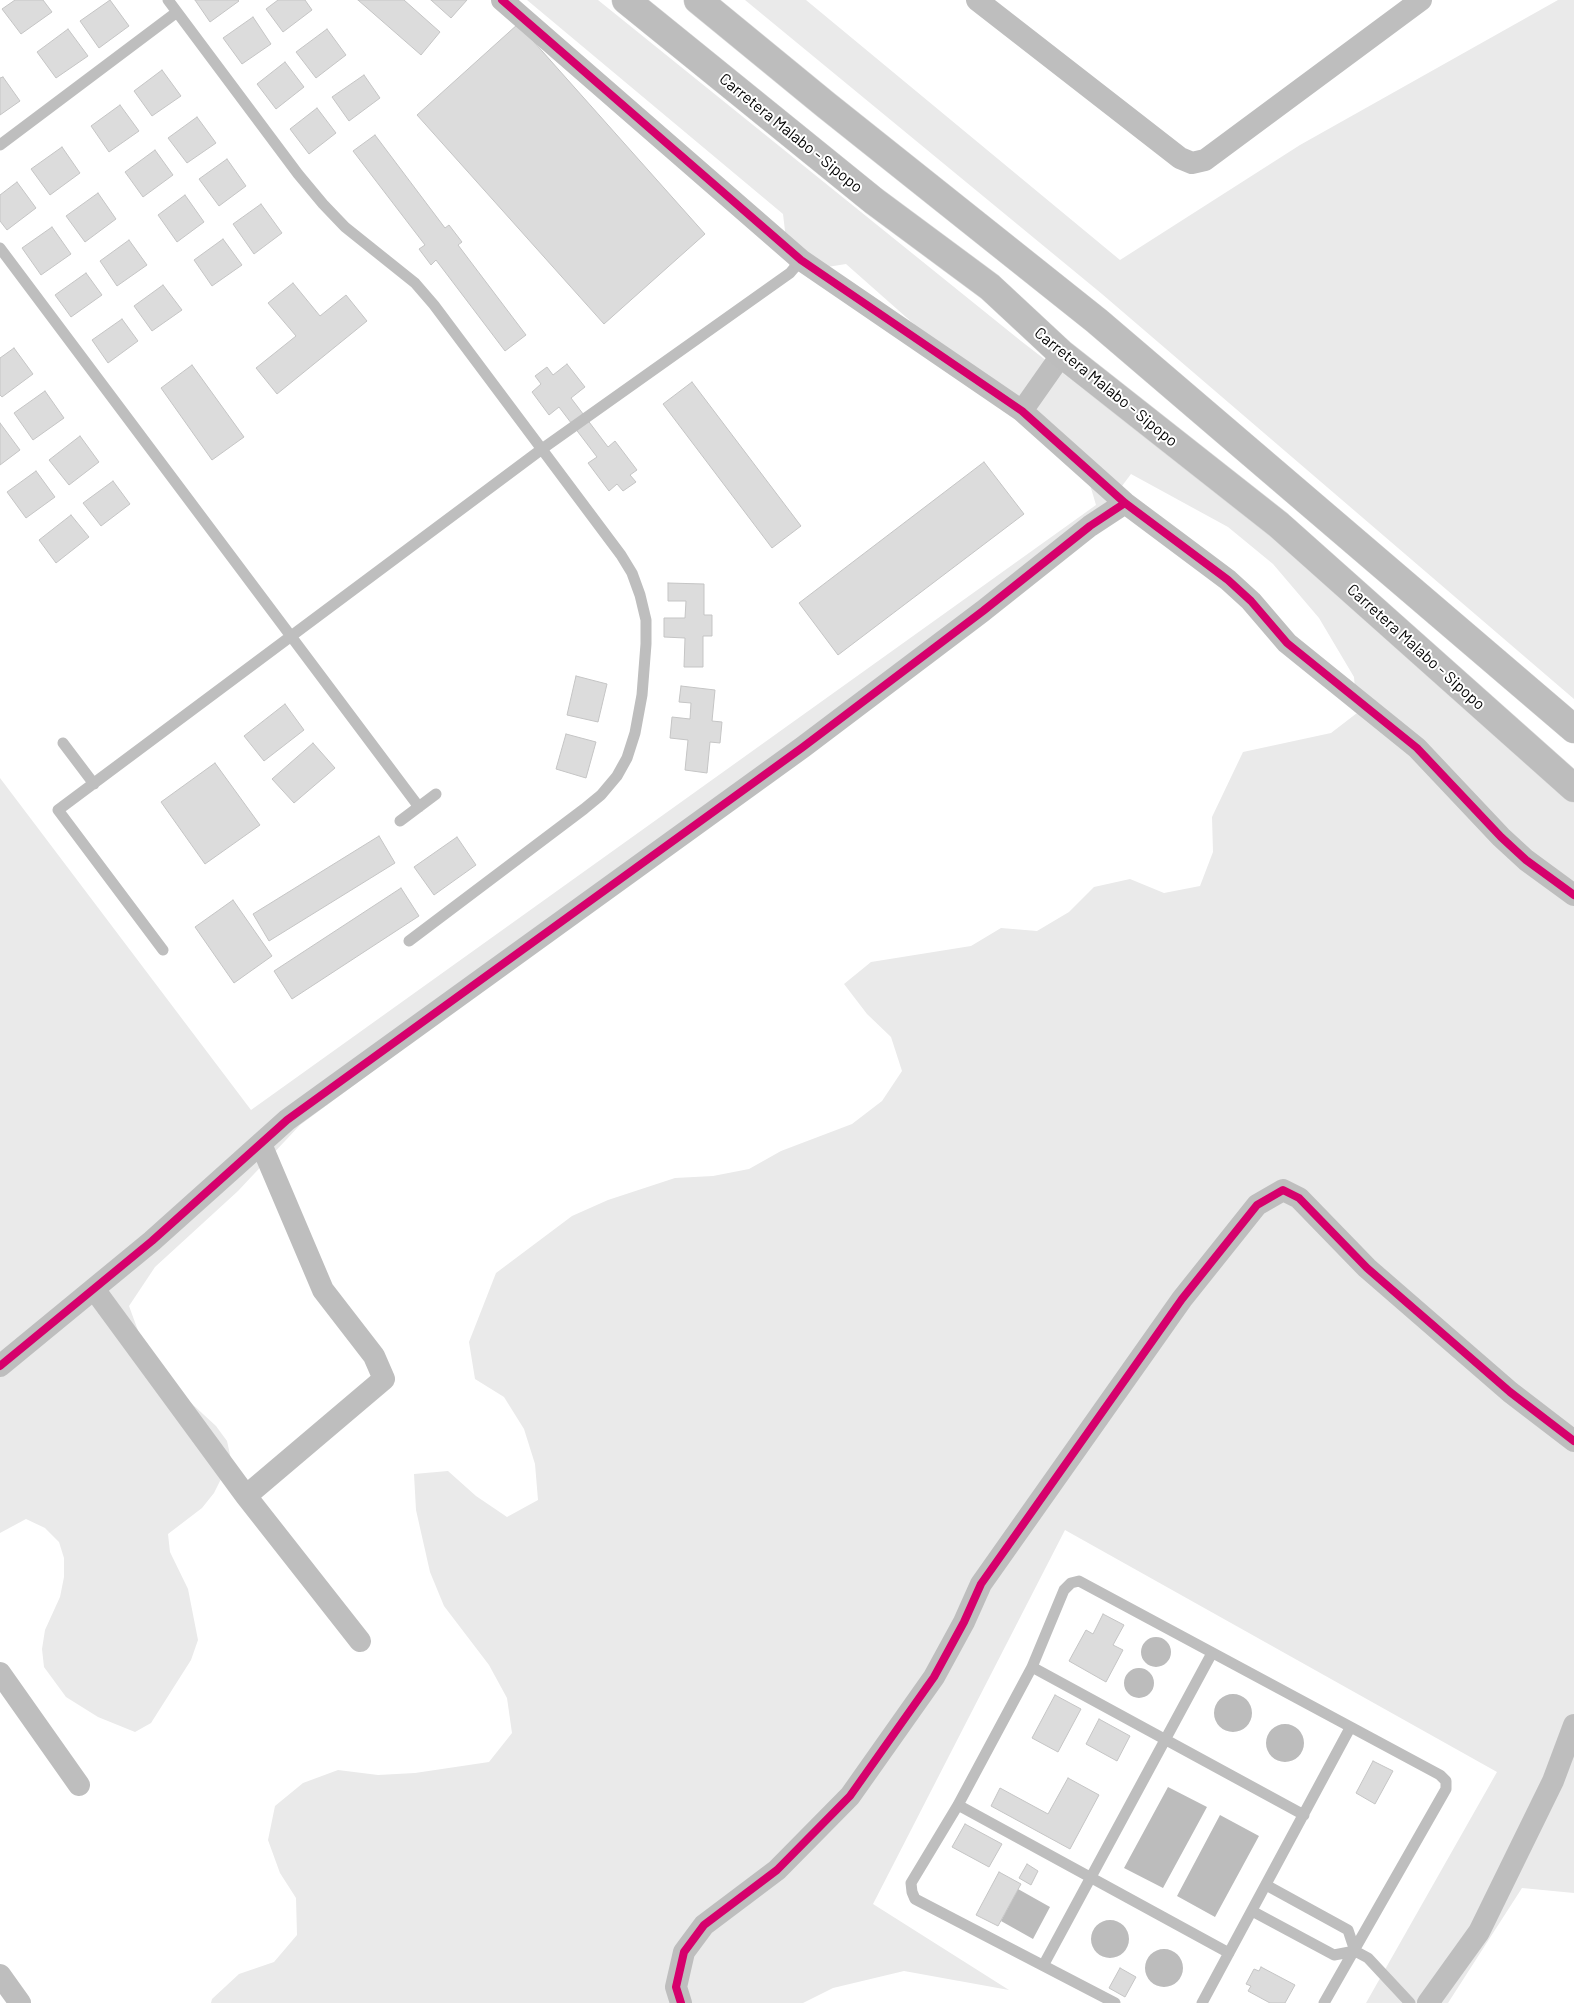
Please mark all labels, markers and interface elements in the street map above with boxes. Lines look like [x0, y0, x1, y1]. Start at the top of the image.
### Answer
street label: Carretera Malabo - Sipopo [715, 69, 867, 197]
street label: Carretera Malabo - Sipopo [1030, 323, 1182, 451]
street label: Carretera Malabo - Sipopo [1343, 580, 1489, 714]

